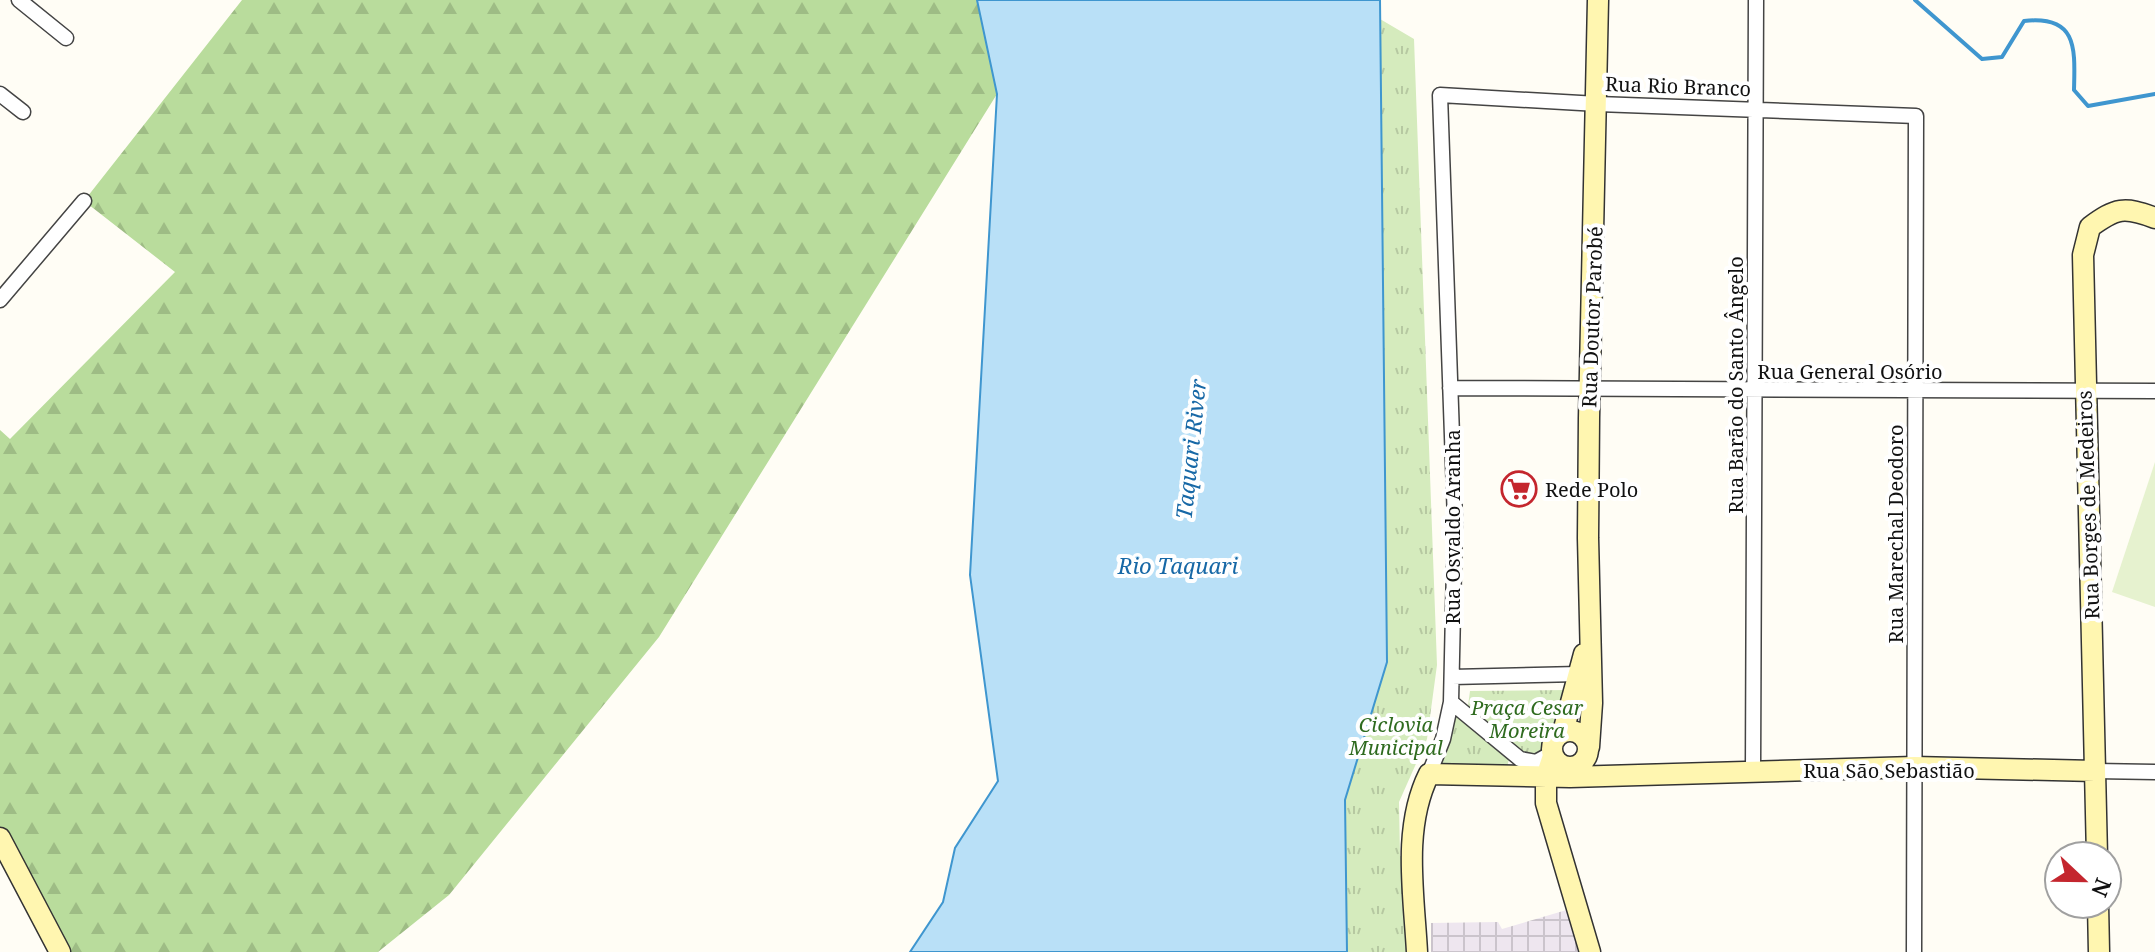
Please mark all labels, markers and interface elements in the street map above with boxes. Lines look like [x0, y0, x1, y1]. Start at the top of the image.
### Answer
street label: Rua Rio Branco [1604, 70, 1752, 102]
street label: Rua Doutor Parobé [1575, 226, 1609, 408]
street label: Rua Barão do Santo Ângelo [1722, 256, 1749, 514]
street label: Rua General Osório [1757, 358, 1943, 385]
water label: Taquari River [1168, 377, 1212, 521]
street label: Rua Borges de Medeiros [2071, 390, 2105, 620]
street label: Rua Marechal Deodoro [1882, 424, 1909, 644]
street label: Rua Osvaldo Aranha [1439, 429, 1466, 625]
supermarket icon: Rede Polo [1500, 470, 1538, 508]
place label: Rede Polo [1545, 476, 1638, 503]
water label: Rio Taquari [1117, 550, 1239, 580]
park label: Praça Cesar Moreira [1470, 694, 1584, 744]
park label: Ciclovia Municipal [1348, 711, 1443, 761]
street label: Rua São Sebastião [1803, 757, 1975, 784]
north arrow [2043, 840, 2123, 920]
text: N [2085, 874, 2120, 902]

